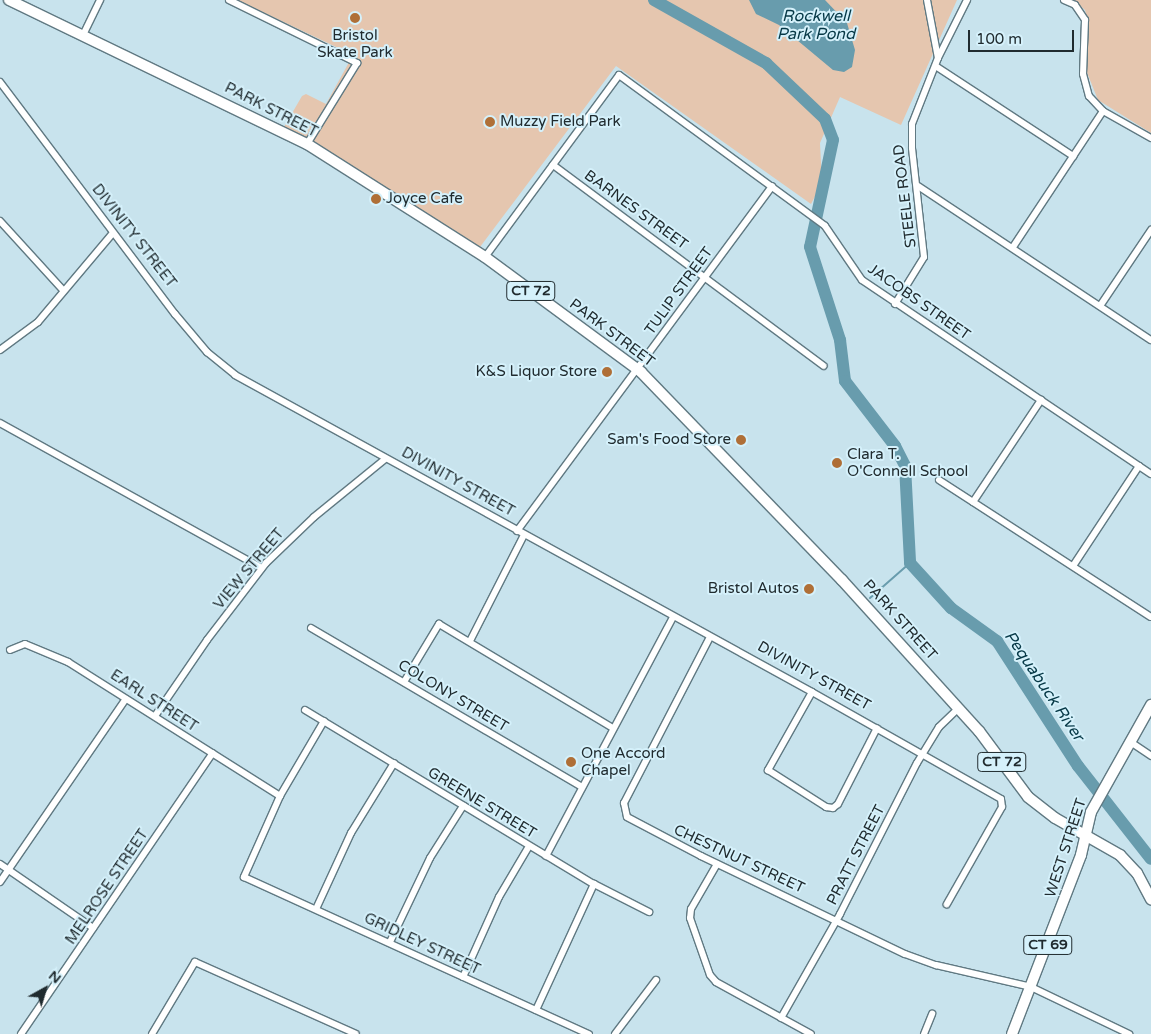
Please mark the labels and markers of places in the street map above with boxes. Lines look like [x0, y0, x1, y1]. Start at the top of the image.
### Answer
marker: Bristol Skate Park [349, 12, 361, 24]
place label: Bristol Skate Park [317, 26, 393, 61]
place label: Muzzy Field Park [500, 113, 621, 131]
marker: Muzzy Field Park [484, 116, 496, 128]
place label: Joyce Cafe [386, 190, 463, 208]
marker: Joyce Cafe [370, 193, 382, 205]
place label: K&S Liquor Store [475, 363, 597, 381]
marker: K&S Liquor Store [601, 366, 613, 378]
place label: Sam's Food Store [607, 431, 731, 449]
marker: Sam's Food Store [735, 434, 747, 446]
place label: Clara T. O'Connell School [847, 445, 968, 480]
marker: Clara T. O'Connell School [831, 457, 843, 469]
place label: Bristol Autos [708, 580, 799, 598]
marker: Bristol Autos [803, 583, 815, 595]
place label: One Accord Chapel [581, 744, 666, 779]
marker: One Accord Chapel [565, 756, 577, 768]

